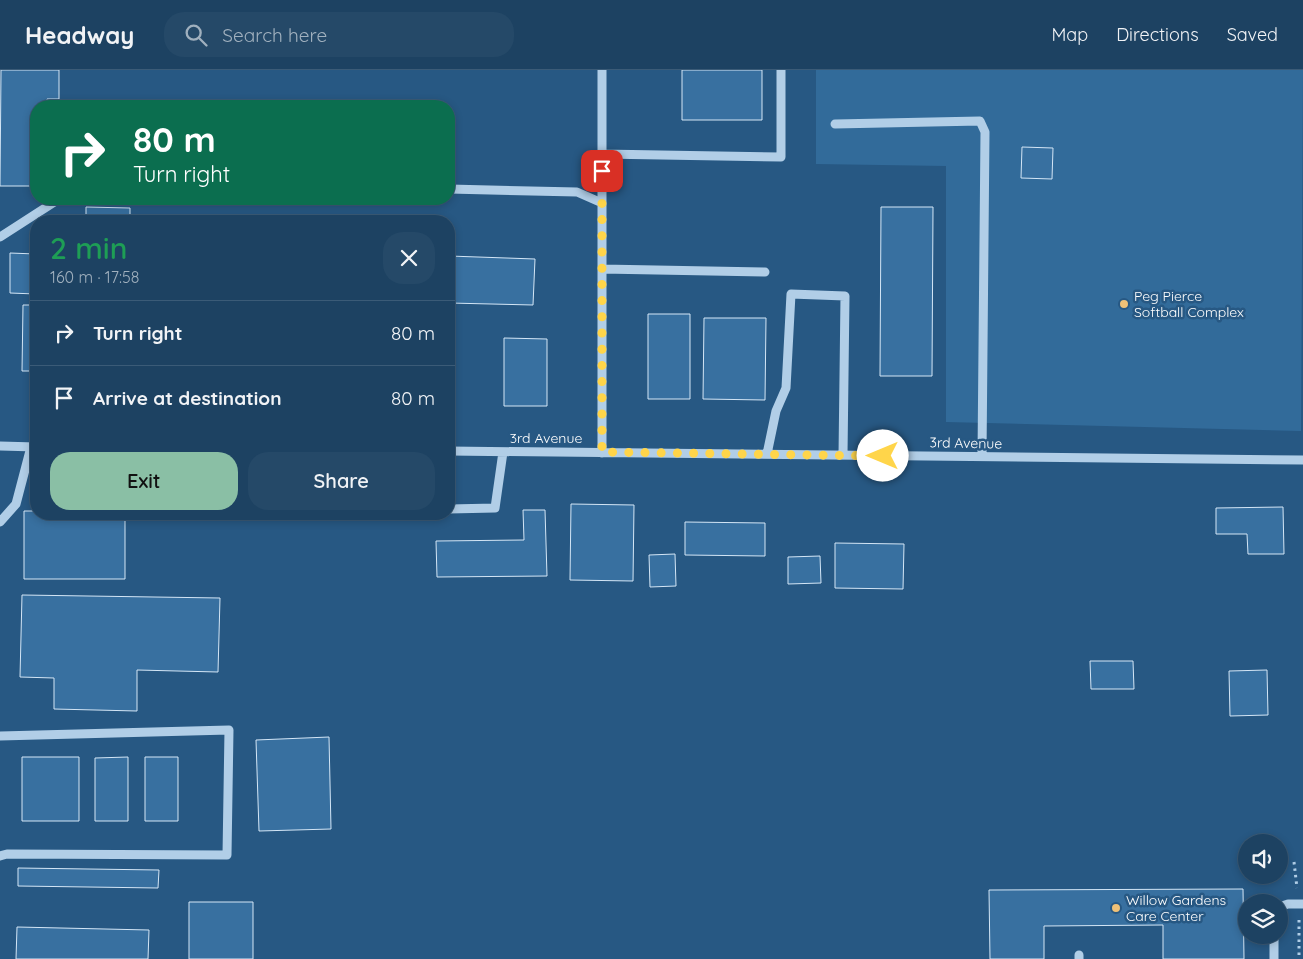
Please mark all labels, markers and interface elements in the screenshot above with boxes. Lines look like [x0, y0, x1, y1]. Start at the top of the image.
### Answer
search box [164, 12, 514, 57]
text: Headway [25, 20, 134, 50]
icon: search [182, 21, 210, 49]
text: Search here [222, 23, 327, 47]
text: Map [1051, 23, 1088, 46]
text: Directions [1116, 23, 1199, 46]
text: Saved [1227, 23, 1278, 46]
text: 80 m [133, 117, 216, 161]
icon: right [50, 120, 115, 185]
pin [581, 150, 623, 192]
icon: arrive [588, 157, 616, 185]
text: Turn right [133, 160, 230, 188]
text: 2 min [50, 229, 127, 267]
button: close [383, 232, 435, 284]
text: 160 m · 17:58 [50, 267, 139, 287]
place label: Peg Pierce Softball Complex [1134, 287, 1244, 321]
marker: Peg Pierce Softball Complex [1118, 298, 1130, 310]
icon: right [50, 319, 78, 347]
text: Turn right [93, 321, 182, 345]
text: 80 m [391, 321, 435, 345]
icon: arrive [50, 384, 78, 412]
text: Arrive at destination [93, 386, 282, 410]
text: 80 m [391, 386, 435, 410]
street label: 3rd Avenue [510, 429, 582, 447]
position arrow [856, 429, 908, 481]
street label: 3rd Avenue [930, 433, 1003, 453]
button: Exit [50, 452, 238, 510]
button: Share [248, 452, 435, 510]
map controls [1238, 834, 1288, 944]
button: sound [1238, 834, 1288, 884]
place label: Willow Gardens Care Center [1126, 891, 1226, 925]
button: layers [1238, 894, 1288, 944]
marker: Willow Gardens Care Center [1110, 902, 1122, 914]

